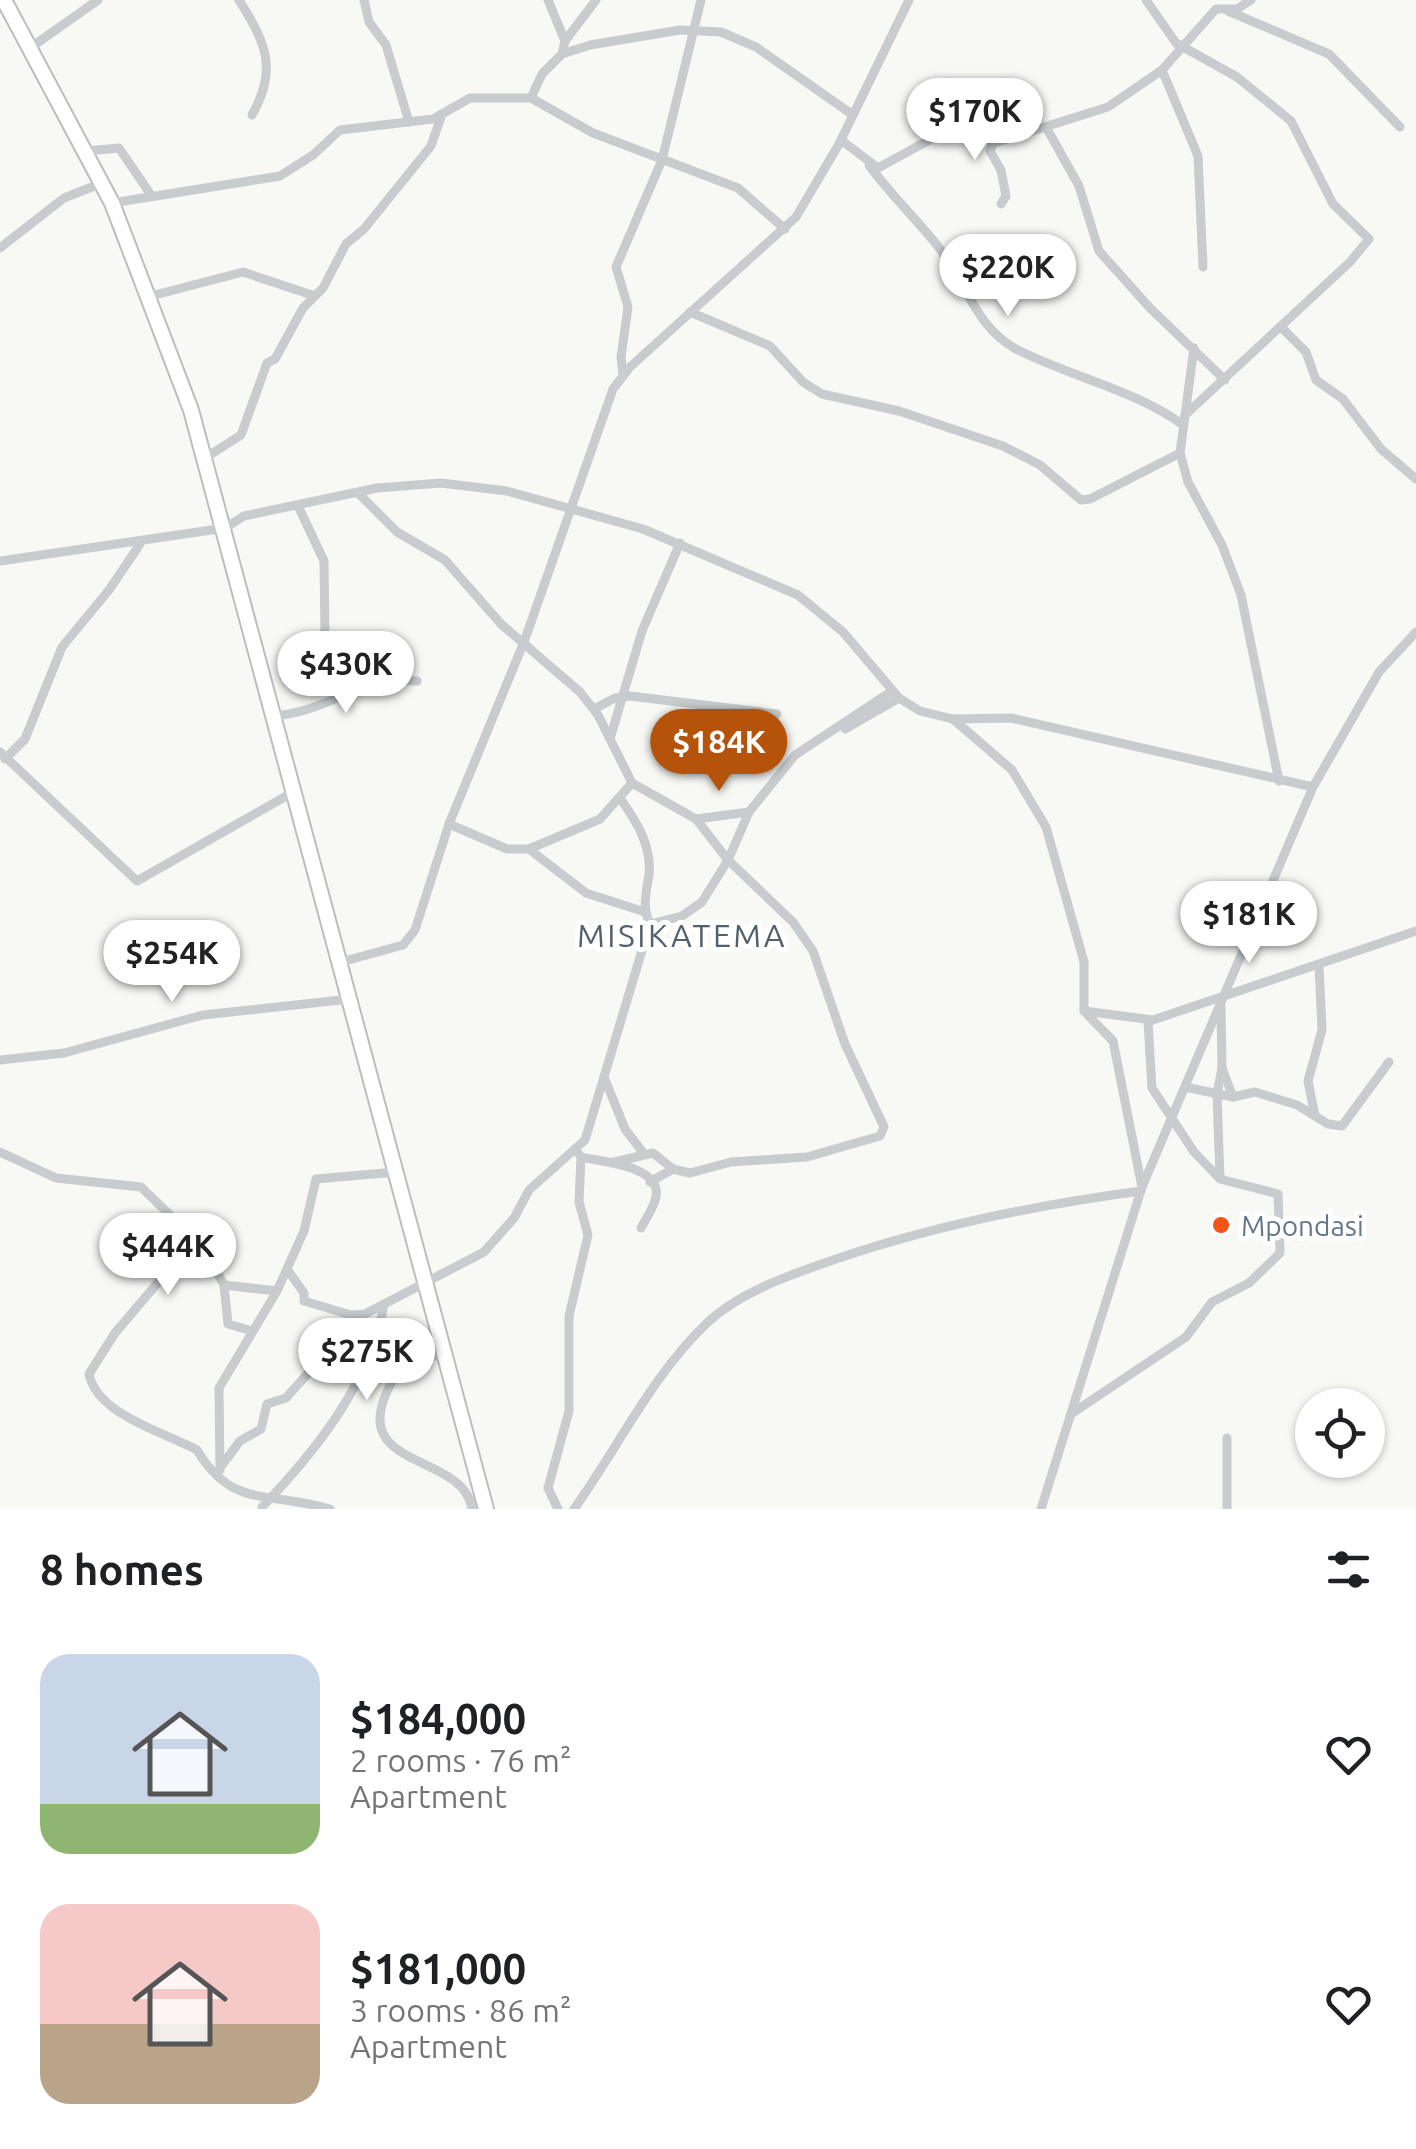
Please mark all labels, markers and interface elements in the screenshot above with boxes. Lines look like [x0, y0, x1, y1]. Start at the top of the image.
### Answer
pin: $170K [905, 78, 1045, 163]
text: $170K [928, 92, 1022, 128]
pin: $220K [938, 234, 1078, 319]
text: $220K [961, 248, 1055, 284]
pin: $430K [276, 631, 416, 716]
text: $430K [299, 645, 393, 681]
pin: $184K [649, 709, 789, 794]
text: $184K [672, 723, 766, 759]
pin: $181K [1179, 881, 1319, 966]
text: $181K [1202, 895, 1296, 931]
district label: MISIKATEMA [577, 917, 787, 953]
pin: $254K [102, 920, 242, 1005]
text: $254K [125, 934, 219, 970]
place label: Mpondasi [1241, 1210, 1364, 1241]
pin: $444K [98, 1213, 238, 1298]
marker: Mpondasi [1210, 1214, 1232, 1236]
text: $444K [121, 1227, 215, 1263]
pin: $275K [297, 1318, 437, 1403]
text: $275K [320, 1332, 414, 1368]
map controls [1295, 1388, 1385, 1478]
button: locate [1295, 1388, 1385, 1478]
icon: filters [1321, 1542, 1376, 1597]
text: 8 homes [40, 1546, 204, 1593]
icon: home [120, 1694, 240, 1814]
text: $184,000 [350, 1695, 526, 1742]
icon: heart [1321, 1727, 1376, 1782]
text: 2 rooms · 76 m² [350, 1742, 571, 1778]
text: Apartment [350, 1778, 507, 1814]
icon: home [120, 1944, 240, 2064]
text: $181,000 [350, 1945, 526, 1992]
icon: heart [1321, 1977, 1376, 2032]
text: 3 rooms · 86 m² [350, 1992, 571, 2028]
text: Apartment [350, 2028, 507, 2064]

